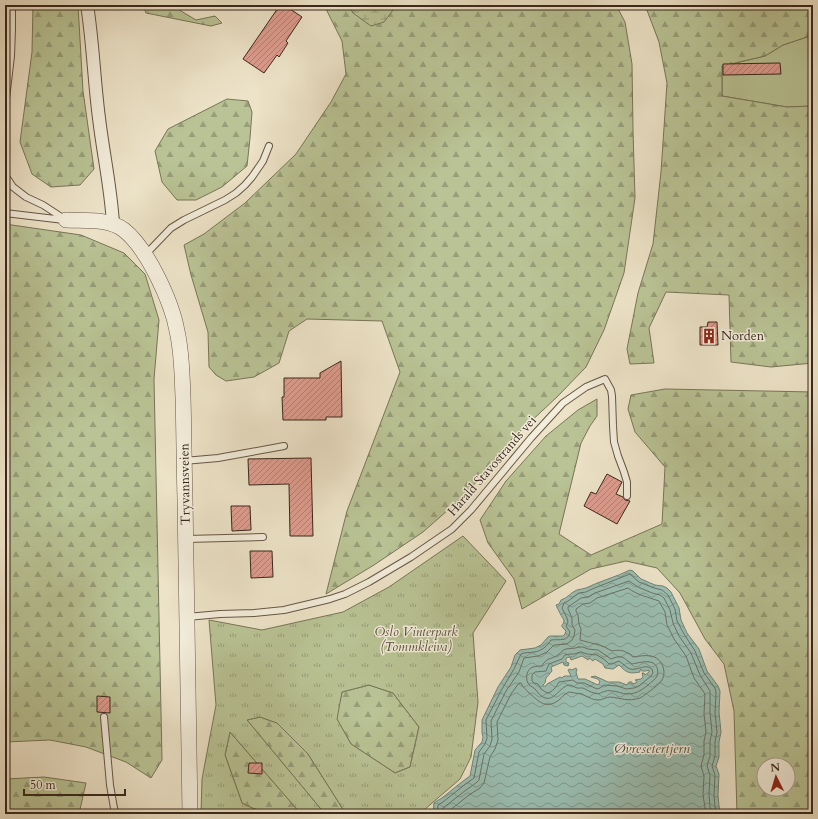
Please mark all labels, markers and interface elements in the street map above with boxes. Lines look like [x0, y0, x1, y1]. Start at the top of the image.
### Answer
building icon: Norden [700, 327, 718, 345]
place label: Norden [721, 327, 765, 345]
street label: Harald Stavostrands vei [443, 412, 541, 520]
street label: Tryvannsveien [175, 442, 195, 525]
park label: Oslo Vinterpark (Tommkleiva) [374, 623, 458, 656]
water label: Øvresetertjern [614, 739, 690, 758]
north arrow [756, 757, 796, 797]
text: N [770, 760, 781, 775]
scale bar [24, 771, 125, 797]
text: 50 m [30, 777, 57, 793]

